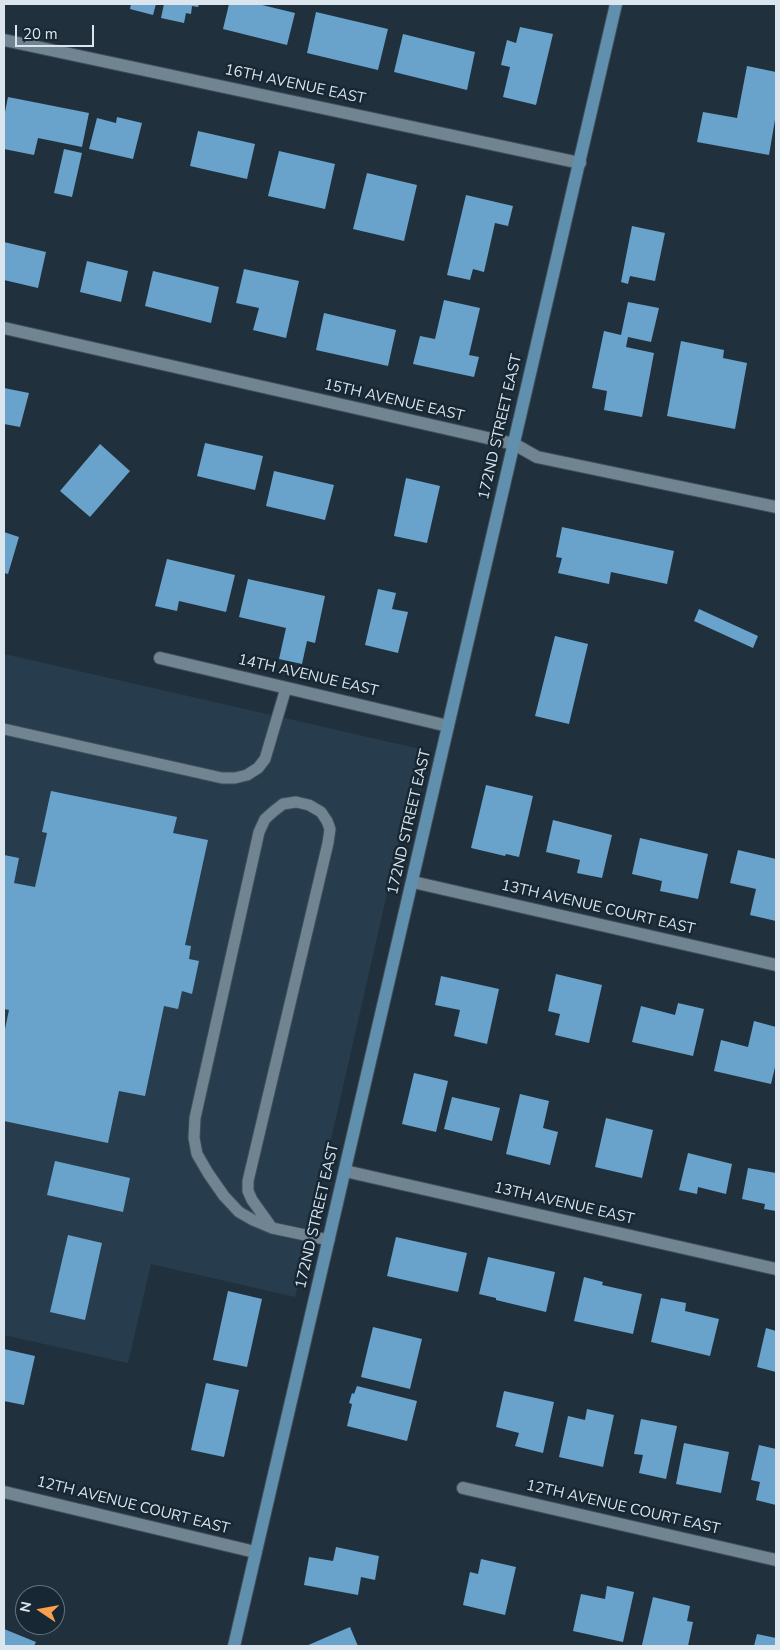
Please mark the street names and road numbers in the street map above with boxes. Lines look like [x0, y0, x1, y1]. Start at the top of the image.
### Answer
street label: 16TH AVENUE EAST [223, 61, 367, 109]
street label: 172ND STREET EAST [476, 353, 526, 501]
street label: 15TH AVENUE EAST [322, 376, 466, 426]
street label: 14TH AVENUE EAST [236, 651, 380, 701]
street label: 172ND STREET EAST [385, 748, 435, 896]
street label: 13TH AVENUE COURT EAST [499, 877, 697, 939]
street label: 172ND STREET EAST [293, 1142, 343, 1290]
street label: 13TH AVENUE EAST [492, 1179, 636, 1229]
street label: 12TH AVENUE COURT EAST [35, 1473, 231, 1539]
street label: 12TH AVENUE COURT EAST [524, 1477, 722, 1539]

